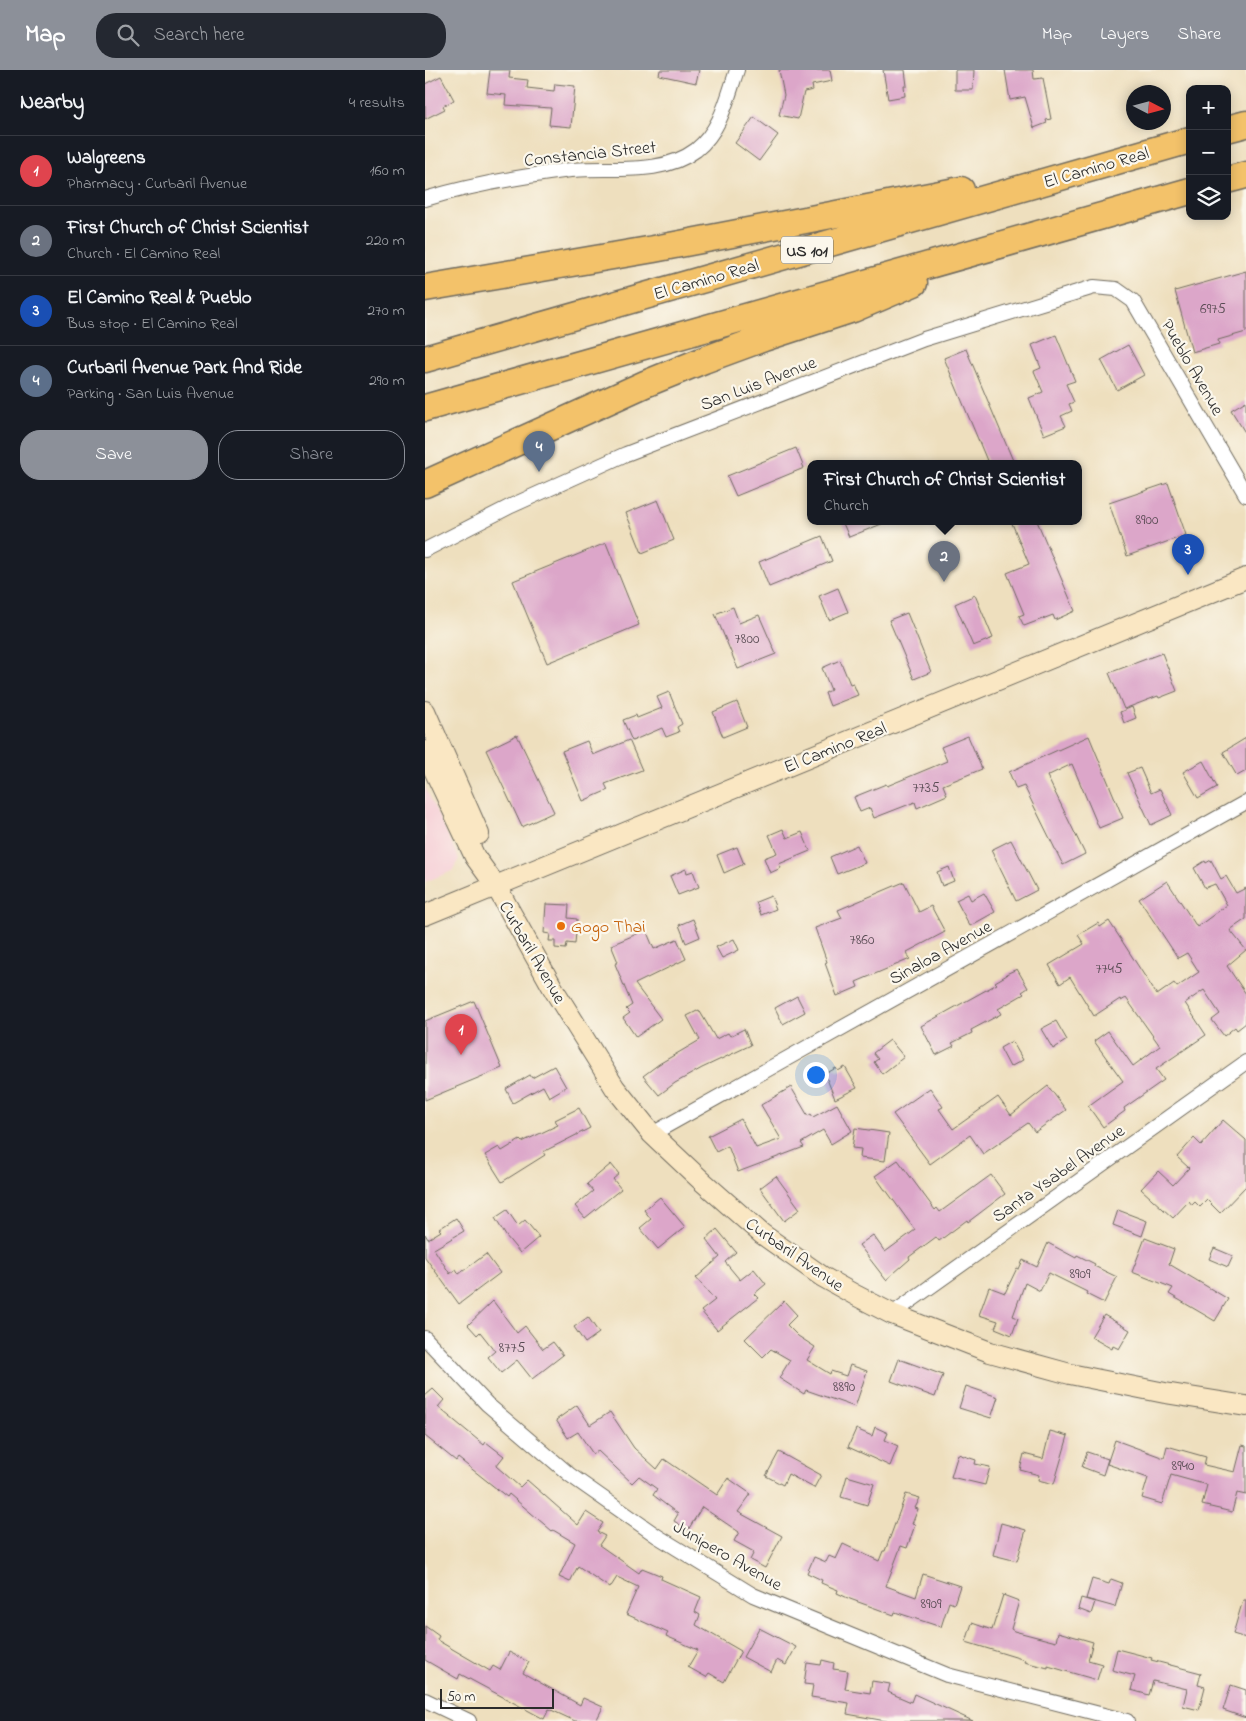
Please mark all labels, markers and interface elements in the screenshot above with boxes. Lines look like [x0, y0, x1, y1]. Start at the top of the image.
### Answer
search box [96, 13, 446, 58]
text: Map [25, 18, 66, 53]
icon: search [114, 21, 142, 49]
text: Search here [154, 22, 245, 49]
text: Map [1042, 22, 1072, 48]
text: Layers [1100, 22, 1150, 48]
text: Share [1178, 22, 1221, 48]
north arrow [1126, 85, 1171, 130]
map controls [1186, 85, 1231, 220]
button: + [1186, 85, 1231, 130]
text: Nearby [20, 88, 84, 118]
text: 4 results [349, 91, 405, 115]
button: − [1186, 130, 1231, 175]
street label: Constancia Street [523, 135, 658, 175]
street label: El Camino Real [1041, 141, 1152, 196]
text: Walgreens [67, 145, 146, 172]
text: 1 [33, 159, 39, 183]
text: 160 m [370, 159, 405, 183]
text: Pharmacy · Curbaril Avenue [67, 172, 247, 196]
button: layers [1186, 175, 1231, 220]
text: First Church of Christ Scientist [67, 215, 309, 242]
text: 2 [32, 229, 40, 253]
text: 220 m [366, 229, 405, 253]
road number: US 101 [781, 236, 833, 264]
text: Church · El Camino Real [67, 242, 220, 266]
street label: El Camino Real [651, 253, 762, 308]
text: El Camino Real & Pueblo [67, 285, 252, 312]
house number: 6975 [1200, 298, 1226, 320]
text: 3 [33, 299, 39, 323]
text: 270 m [367, 299, 405, 323]
text: Bus stop · El Camino Real [67, 312, 238, 336]
street label: Pueblo Avenue [1153, 315, 1230, 422]
street label: San Luis Avenue [697, 350, 821, 419]
text: Curbaril Avenue Park And Ride [67, 355, 302, 382]
text: 4 [33, 369, 39, 393]
text: 290 m [369, 369, 405, 393]
text: Parking · San Luis Avenue [67, 382, 234, 406]
button: Save [20, 430, 208, 480]
button: Share [218, 430, 405, 480]
pin: 4 [523, 431, 555, 472]
popup [807, 460, 1082, 525]
text: First Church of Christ Scientist [824, 467, 1065, 494]
text: Church [824, 494, 869, 518]
house number: 8900 [1135, 509, 1159, 531]
pin: 3 [1172, 534, 1204, 575]
pin: 2 [928, 541, 960, 582]
house number: 7800 [735, 628, 760, 650]
street label: El Camino Real [780, 716, 891, 781]
house number: 7735 [912, 777, 940, 799]
street label: Curbaril Avenue [491, 897, 572, 1010]
street label: Sinaloa Avenue [885, 914, 998, 993]
place label: Gogo Thai [571, 915, 645, 942]
marker: Gogo Thai [555, 920, 567, 932]
house number: 7860 [850, 929, 875, 951]
house number: 7745 [1095, 958, 1123, 980]
pin: 1 [445, 1014, 477, 1055]
your location [803, 1062, 829, 1088]
street label: Santa Ysabel Avenue [988, 1119, 1131, 1230]
street label: Curbaril Avenue [739, 1212, 849, 1300]
house number: 8909 [1069, 1263, 1091, 1285]
house number: 8775 [499, 1337, 526, 1359]
house number: 8890 [833, 1376, 856, 1398]
house number: 8940 [1172, 1455, 1195, 1477]
street label: Junipero Avenue [668, 1515, 787, 1599]
house number: 8909 [920, 1593, 942, 1615]
scale bar [440, 1686, 554, 1709]
text: 50 m [447, 1687, 475, 1708]

